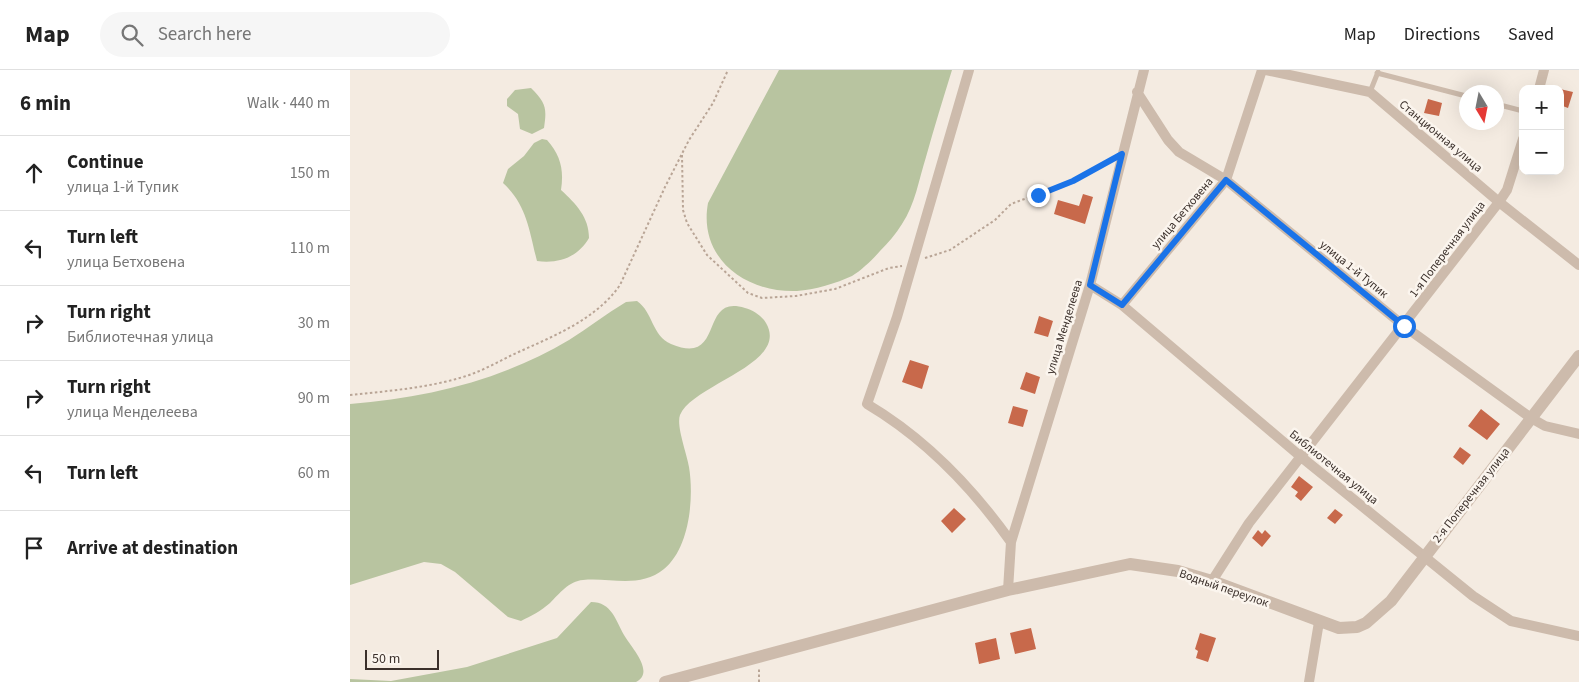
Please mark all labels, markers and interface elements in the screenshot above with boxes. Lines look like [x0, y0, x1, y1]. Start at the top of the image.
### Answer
search box [100, 12, 450, 57]
text: Map [25, 17, 70, 52]
icon: search [118, 21, 146, 49]
text: Search here [158, 21, 251, 48]
text: Map [1344, 22, 1376, 47]
text: Directions [1404, 22, 1480, 47]
text: Saved [1508, 22, 1554, 47]
north arrow [1459, 85, 1504, 130]
map controls [1519, 85, 1564, 175]
button: + [1519, 85, 1564, 130]
text: 6 min [20, 88, 71, 118]
text: Walk · 440 m [247, 92, 330, 114]
street label: Станционная улица [1395, 96, 1486, 176]
button: − [1519, 130, 1564, 175]
text: Continue [67, 149, 144, 176]
icon: ahead [20, 159, 48, 187]
text: 150 m [290, 162, 330, 184]
street label: улица Бетховена [1147, 174, 1217, 253]
text: улица 1-й Тупик [67, 176, 179, 198]
route end [1027, 184, 1050, 207]
street label: 1-я Поперечная улица [1406, 198, 1489, 301]
text: Turn left [67, 224, 138, 251]
icon: left [20, 234, 48, 262]
street label: улица 1-й Тупик [1316, 236, 1392, 302]
text: 110 m [290, 237, 330, 259]
text: улица Бетховена [67, 251, 185, 273]
street label: улица Менделеева [1042, 278, 1087, 377]
text: Turn right [67, 299, 151, 326]
icon: right [20, 309, 48, 337]
text: 30 m [298, 312, 330, 334]
route start [1393, 315, 1416, 338]
text: Библиотечная улица [67, 326, 214, 348]
text: Turn right [67, 374, 151, 401]
icon: right [20, 384, 48, 412]
text: 90 m [298, 387, 330, 409]
text: улица Менделеева [67, 401, 198, 423]
street label: Библиотечная улица [1286, 426, 1382, 509]
street label: 2-я Поперечная улица [1429, 444, 1514, 546]
icon: left [20, 459, 48, 487]
text: Turn left [67, 460, 138, 487]
text: 60 m [298, 462, 330, 484]
icon: arrive [20, 534, 48, 562]
text: Arrive at destination [67, 535, 238, 562]
street label: Водный переулок [1177, 565, 1271, 612]
scale bar [365, 647, 439, 670]
text: 50 m [372, 649, 400, 669]

